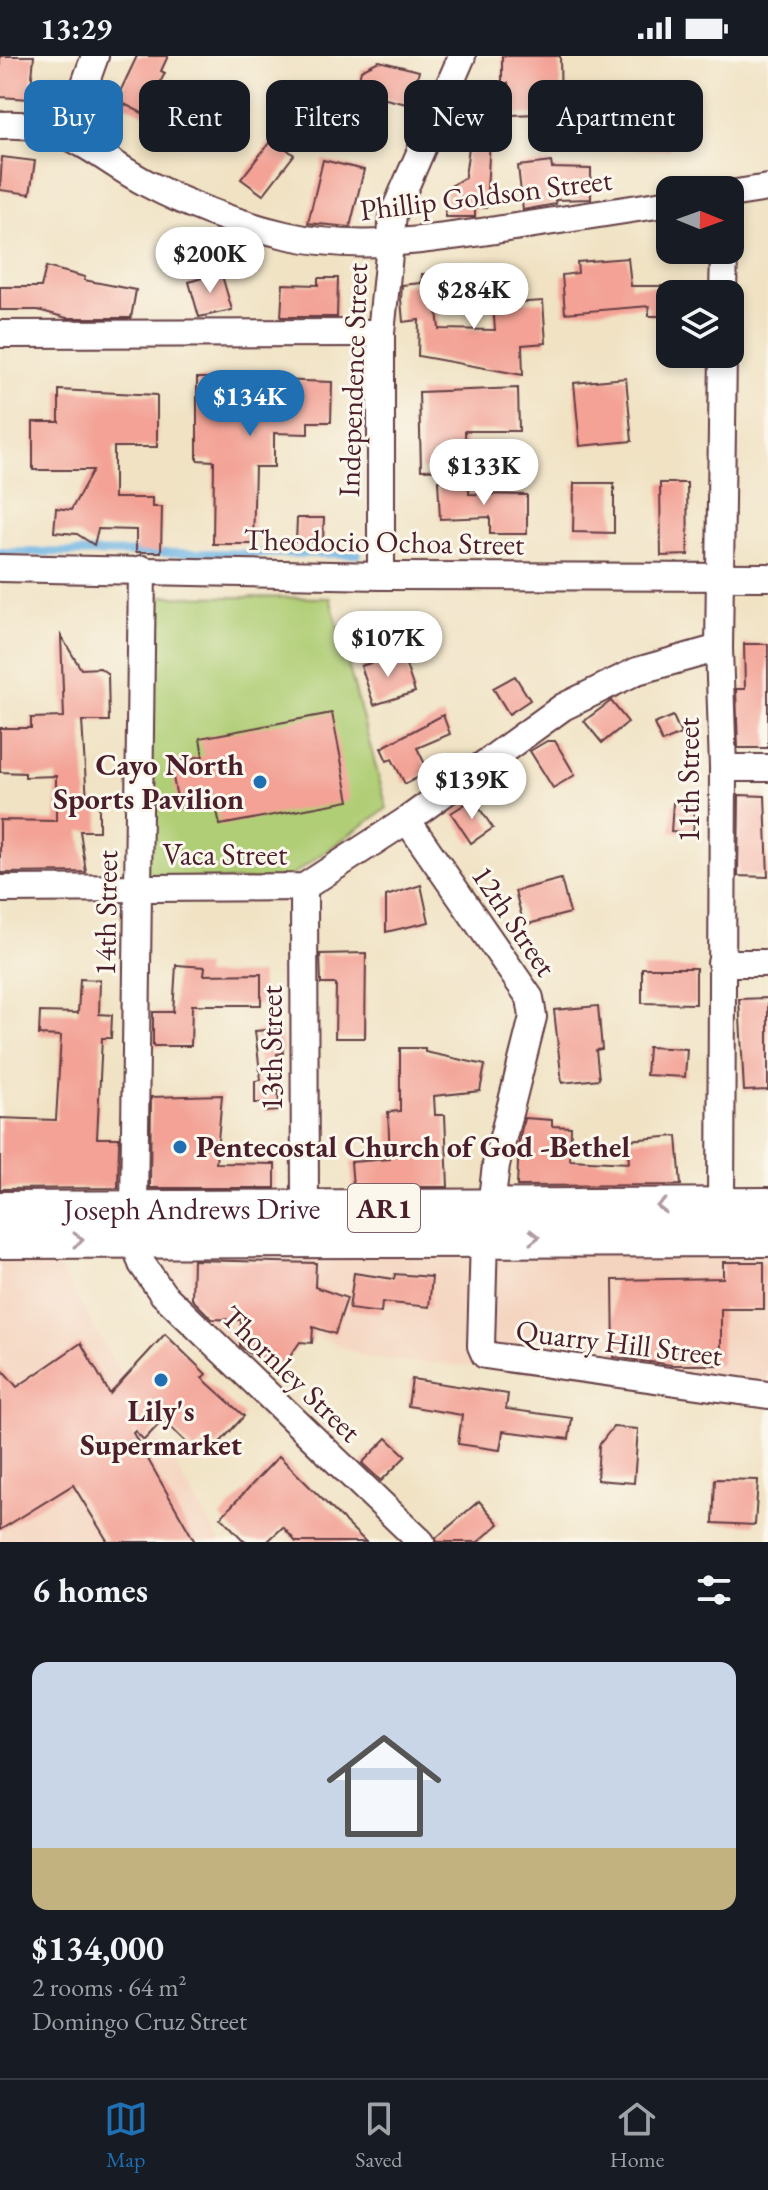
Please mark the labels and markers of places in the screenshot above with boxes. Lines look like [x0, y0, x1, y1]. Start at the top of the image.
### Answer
pin: $200K [154, 227, 266, 295]
pin: $284K [418, 263, 530, 331]
pin: $134K [194, 370, 306, 438]
pin: $133K [428, 439, 540, 507]
pin: $107K [332, 611, 444, 679]
place label: Cayo North Sports Pavilion [53, 745, 244, 818]
pin: $139K [416, 753, 528, 821]
marker: Cayo North Sports Pavilion [251, 773, 269, 791]
place label: Pentecostal Church of God -Bethel [196, 1127, 630, 1166]
marker: Pentecostal Church of God -Bethel [171, 1138, 189, 1156]
marker: Lily's Supermarket [152, 1371, 170, 1389]
place label: Lily's Supermarket [80, 1391, 243, 1464]

